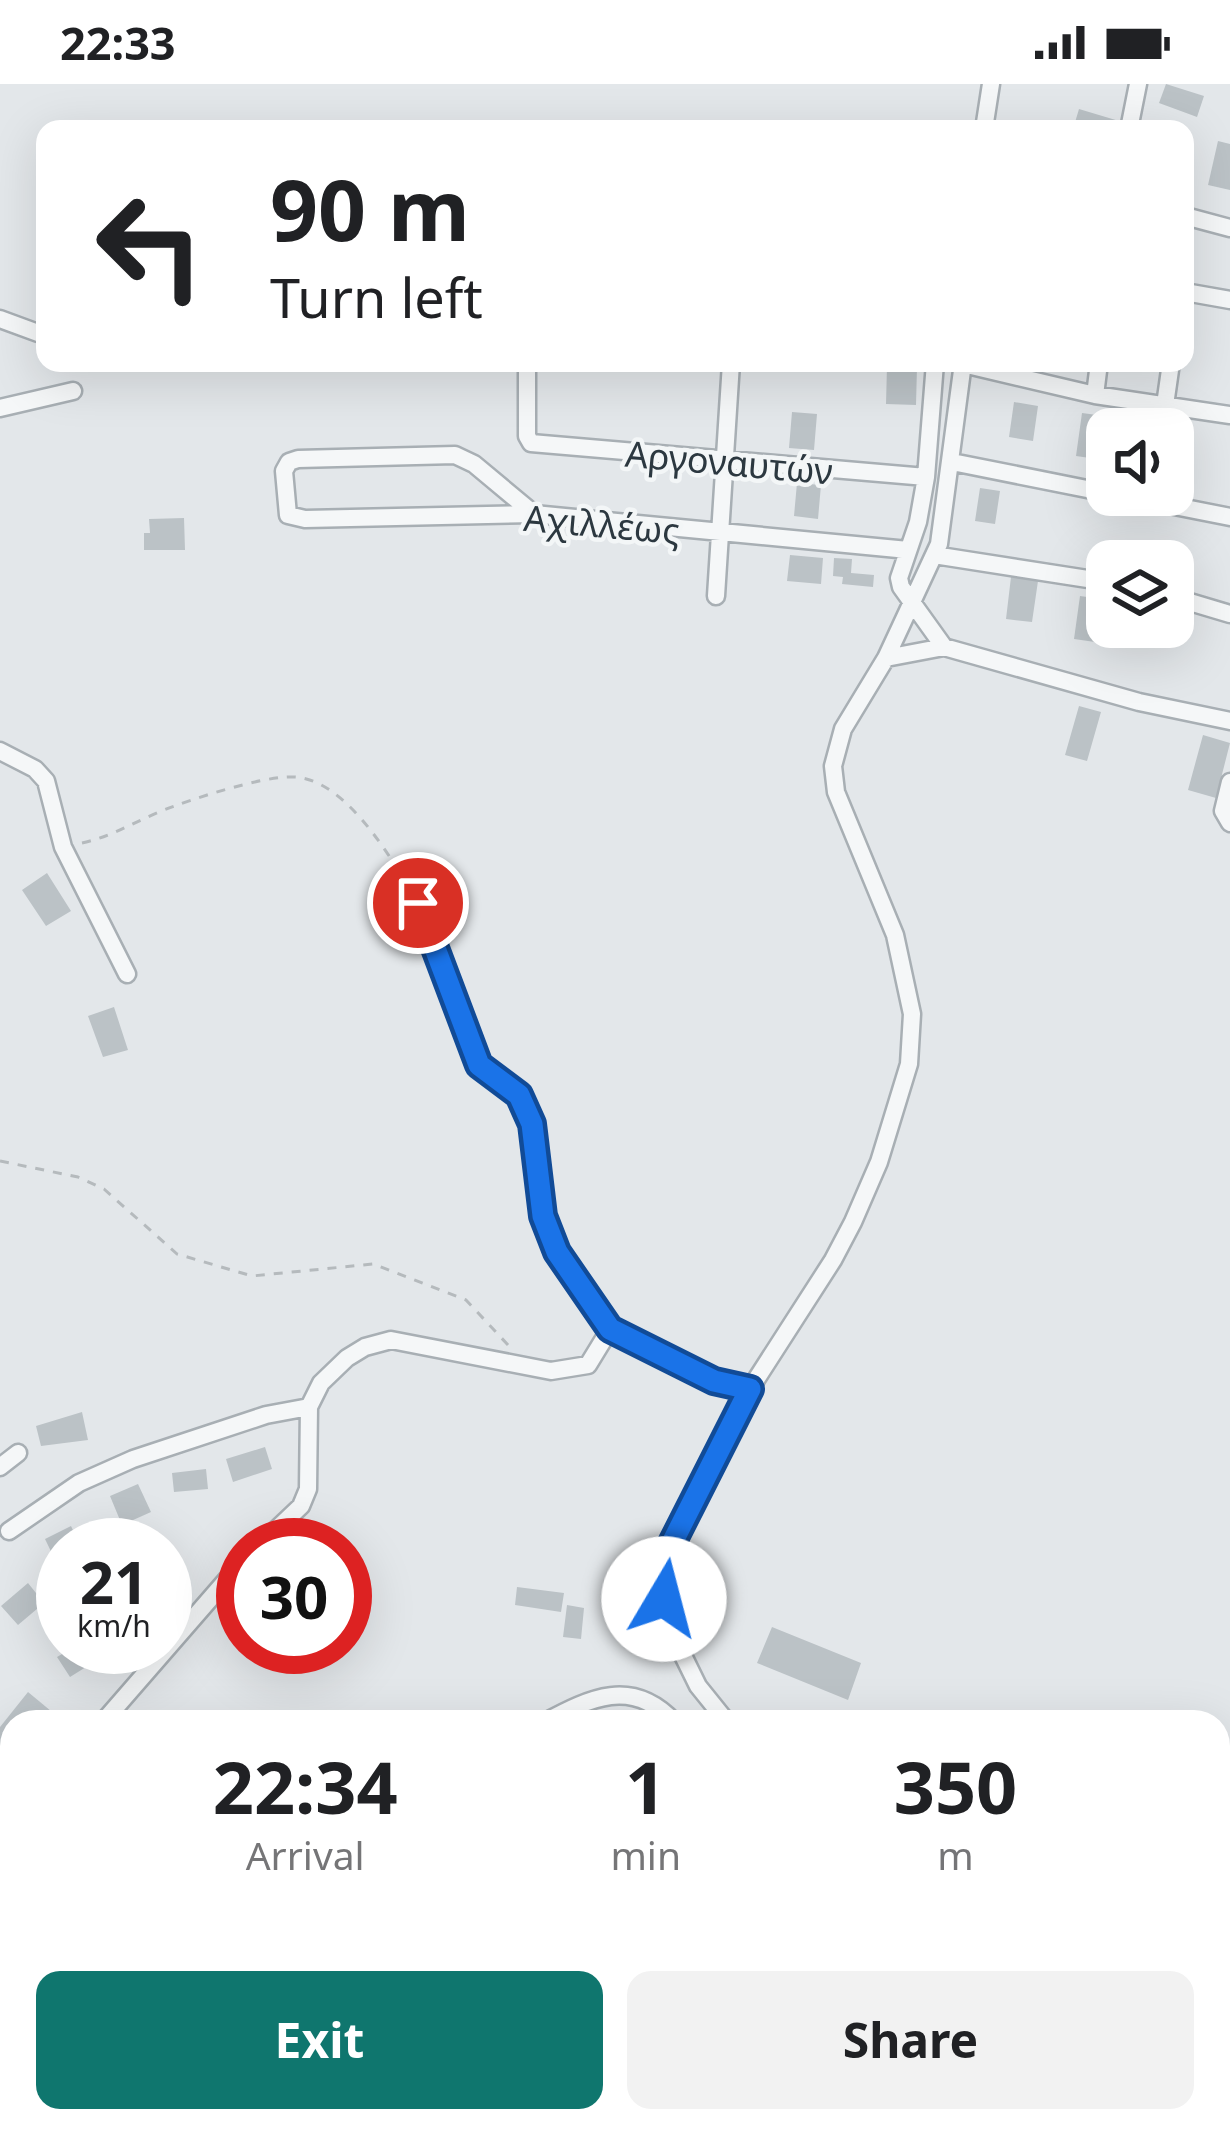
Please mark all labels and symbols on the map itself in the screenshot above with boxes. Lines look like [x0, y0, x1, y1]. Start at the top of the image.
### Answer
street label: Αργοναυτών [623, 429, 835, 495]
street label: Αχιλλέως [522, 493, 682, 555]
pin [367, 852, 469, 954]
speed limit sign: 30 [216, 1518, 372, 1674]
position arrow [601, 1536, 727, 1662]

